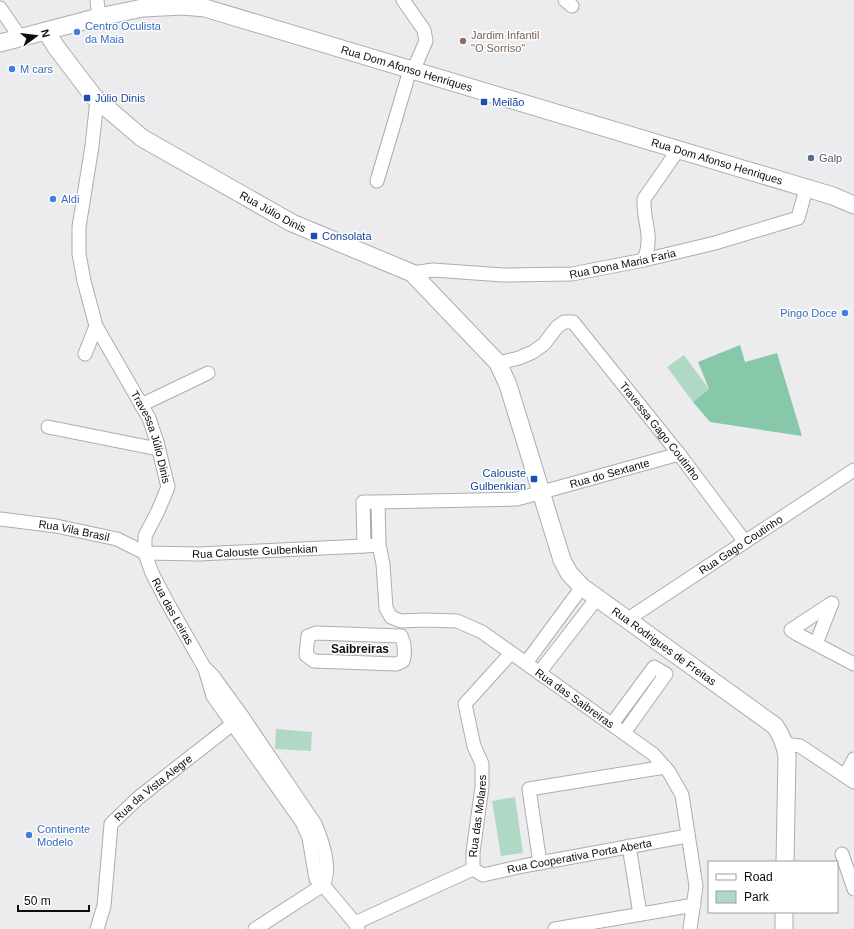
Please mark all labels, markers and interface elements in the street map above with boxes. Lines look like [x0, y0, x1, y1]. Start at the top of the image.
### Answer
north arrow [16, 16, 56, 56]
place label: Centro Oculista da Maia [85, 20, 162, 45]
marker: Centro Oculista da Maia [72, 27, 82, 37]
text: N [39, 28, 52, 39]
place label: Jardim Infantil "O Sorriso" [471, 29, 539, 54]
marker: Jardim Infantil "O Sorriso" [458, 36, 468, 46]
street label: Rua Dom Afonso Henriques [340, 43, 474, 94]
place label: M cars [20, 63, 54, 75]
marker: M cars [7, 64, 17, 74]
place label: Júlio Dinis [95, 92, 146, 104]
marker: Júlio Dinis [82, 93, 92, 103]
place label: Meilão [492, 96, 524, 108]
marker: Meilão [479, 97, 489, 107]
street label: Rua Dom Afonso Henriques [650, 136, 785, 187]
place label: Galp [819, 152, 842, 164]
marker: Galp [806, 153, 816, 163]
street label: Rua Júlio Dinis [238, 189, 308, 234]
place label: Aldi [61, 193, 79, 205]
marker: Aldi [48, 194, 58, 204]
place label: Consolata [322, 230, 372, 242]
marker: Consolata [309, 231, 319, 241]
street label: Rua Dona Maria Faria [568, 246, 678, 280]
place label: Pingo Doce [780, 307, 837, 319]
marker: Pingo Doce [840, 308, 850, 318]
street label: Travessa Gago Coutinho [618, 380, 703, 483]
street label: Travessa Júlio Dinis [129, 389, 173, 485]
street label: Rua do Sextante [568, 457, 651, 490]
place label: Calouste Gulbenkian [470, 467, 526, 492]
marker: Calouste Gulbenkian [529, 474, 539, 484]
street label: Rua Gago Coutinho [697, 513, 785, 576]
street label: Rua Vila Brasil [38, 518, 111, 543]
street label: Rua Calouste Gulbenkian [192, 542, 318, 560]
street label: Rua das Leiras [150, 576, 196, 647]
street label: Rua Rodrigues de Freitas [610, 605, 719, 688]
district label: Saibreiras [331, 642, 389, 656]
street label: Rua das Saibreiras [533, 666, 617, 731]
street label: Rua da Vista Alegre [112, 752, 194, 823]
street label: Rua das Molares [467, 774, 488, 857]
place label: Continente Modelo [37, 823, 90, 848]
marker: Continente Modelo [24, 830, 34, 840]
street label: Rua Cooperativa Porta Aberta [506, 836, 654, 875]
legend [708, 861, 838, 913]
text: Road [744, 870, 773, 884]
scale bar [18, 887, 89, 913]
text: Park [744, 890, 770, 904]
text: 50 m [24, 894, 51, 908]

